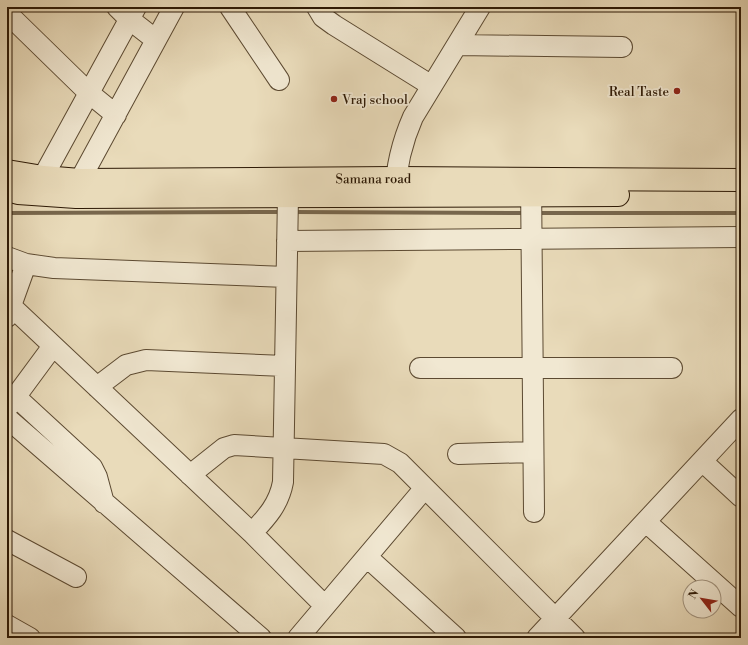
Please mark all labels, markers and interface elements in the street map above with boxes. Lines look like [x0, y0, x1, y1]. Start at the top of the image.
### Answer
place label: Real Taste [609, 84, 669, 100]
marker: Real Taste [672, 86, 682, 96]
place label: Vraj school [341, 92, 408, 108]
marker: Vraj school [329, 94, 339, 104]
street label: Samana road [335, 171, 412, 187]
north arrow [682, 579, 722, 619]
text: N [686, 587, 703, 602]

